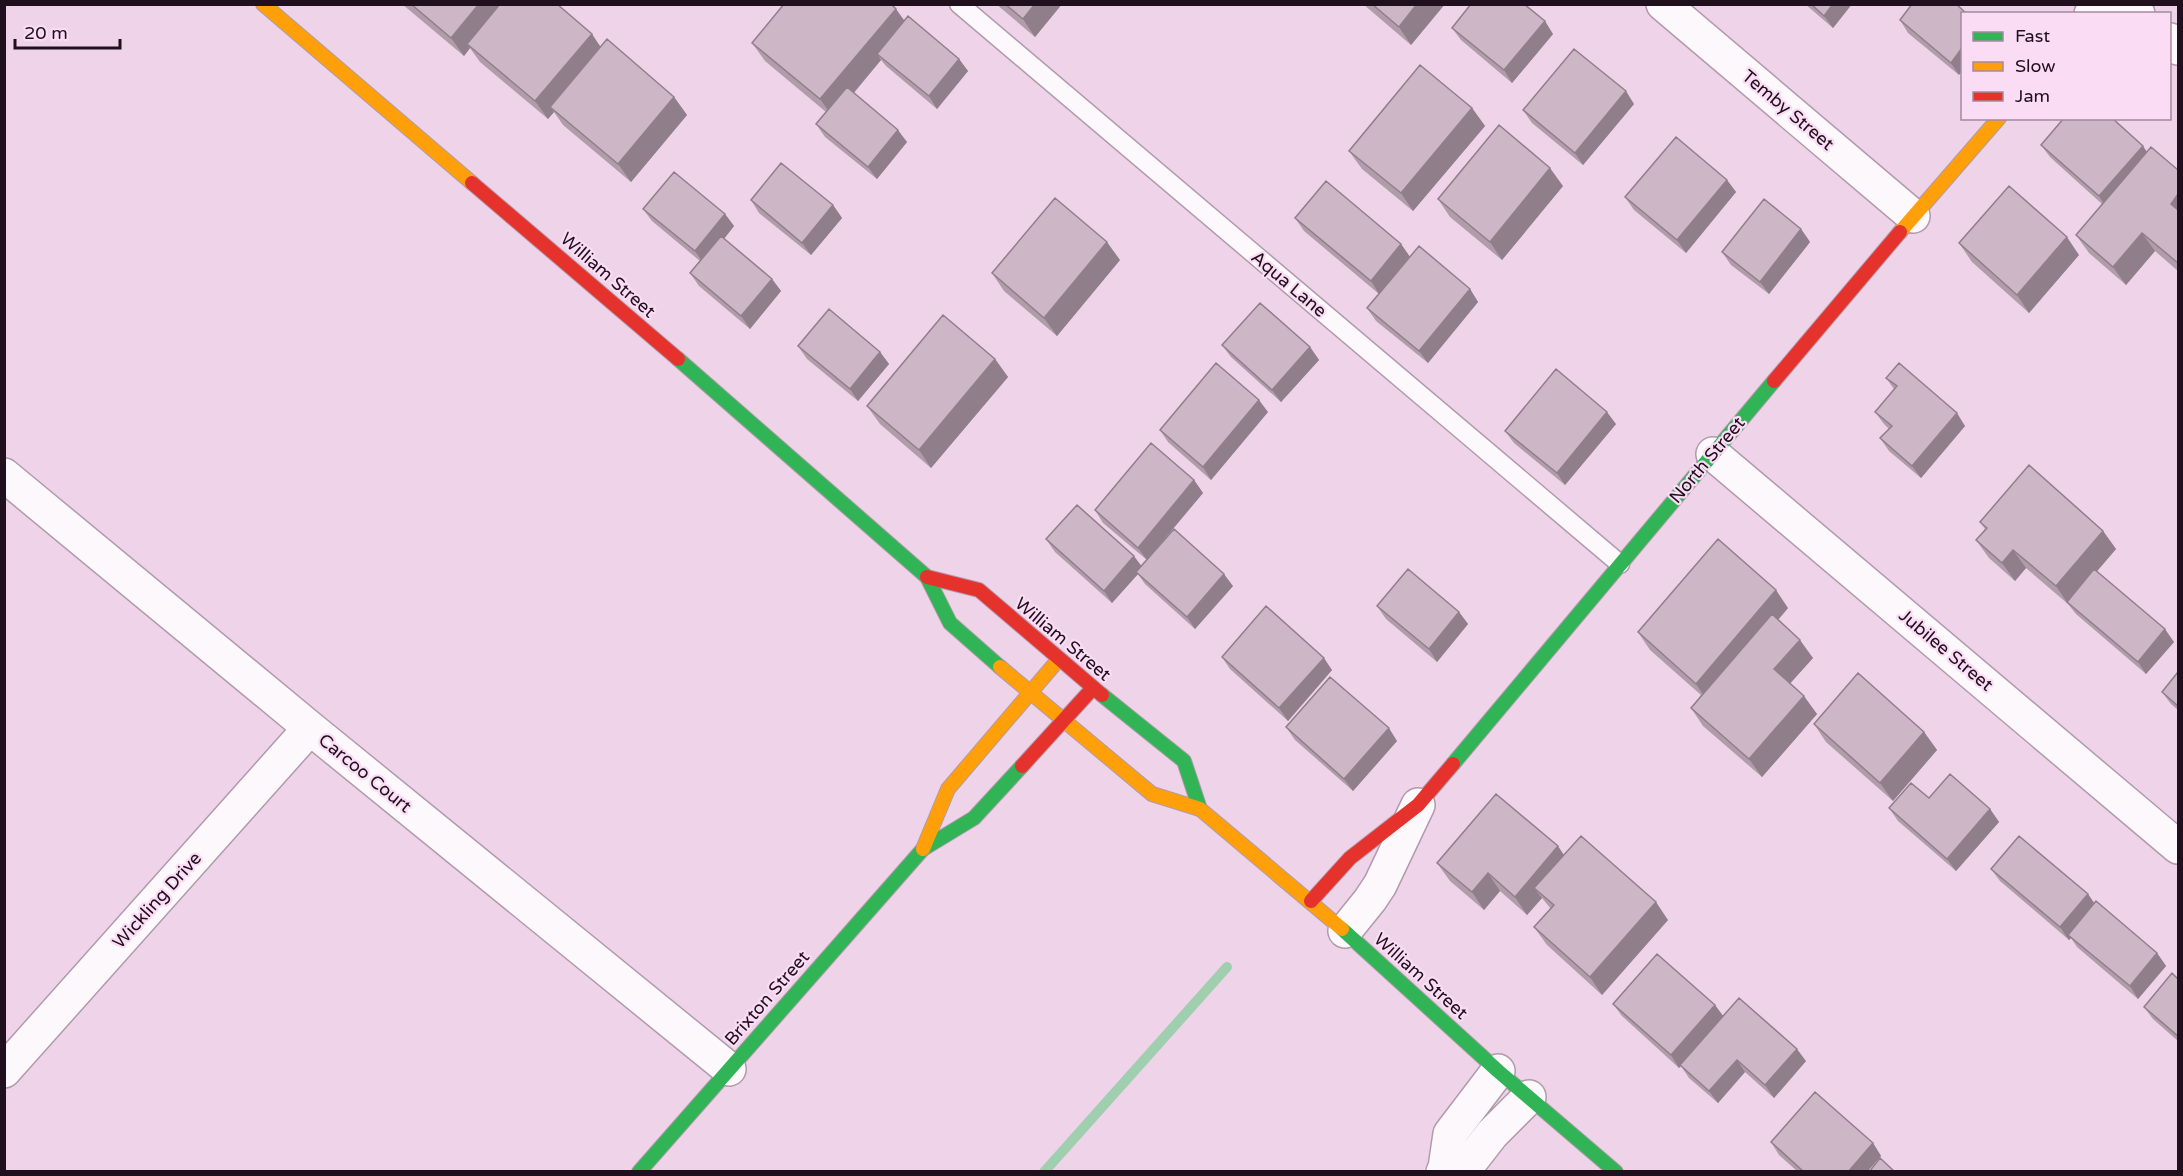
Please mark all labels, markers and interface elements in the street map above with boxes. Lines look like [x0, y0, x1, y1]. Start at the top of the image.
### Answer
scale bar [15, 12, 120, 50]
legend [1961, 12, 2171, 120]
text: 20 m [24, 22, 68, 44]
text: Fast [2015, 25, 2050, 47]
text: Slow [2015, 55, 2056, 77]
street label: Temby Street [1737, 65, 1839, 155]
text: Jam [2015, 85, 2050, 107]
street label: William Street [556, 228, 660, 322]
street label: Aqua Lane [1247, 246, 1331, 322]
street label: North Street [1665, 412, 1750, 508]
street label: William Street [1010, 592, 1116, 686]
street label: Jubilee Street [1894, 604, 1998, 696]
street label: Carcoo Court [314, 729, 416, 817]
street label: Wickling Drive [108, 847, 206, 953]
street label: William Street [1370, 928, 1473, 1024]
street label: Brixton Street [720, 946, 814, 1050]

